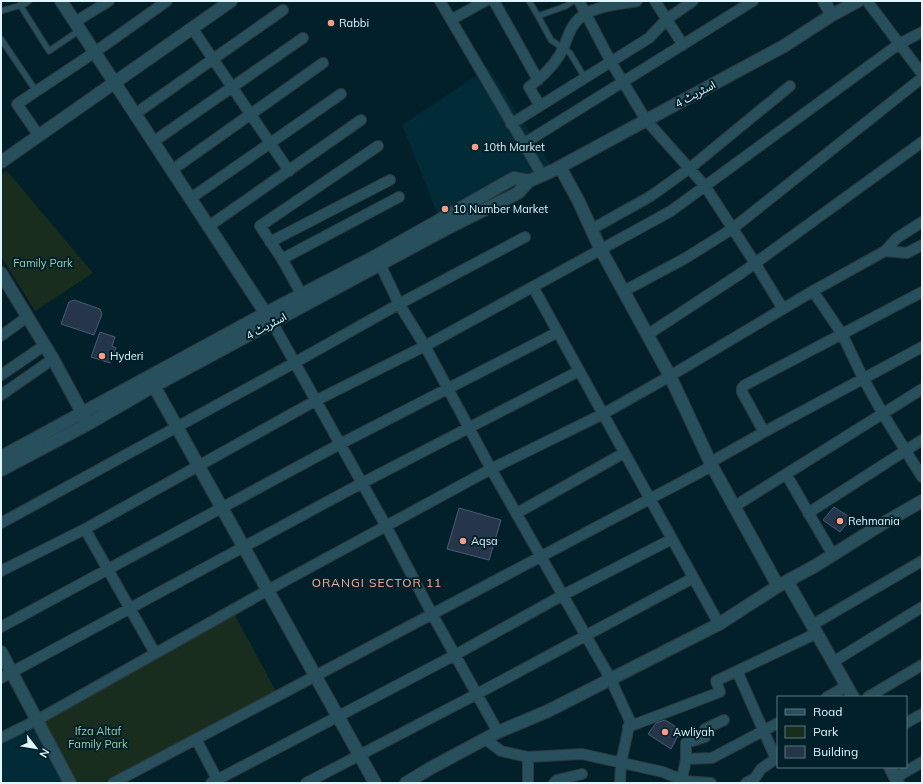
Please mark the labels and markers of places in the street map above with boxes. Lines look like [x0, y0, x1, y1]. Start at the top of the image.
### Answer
place label: Rabbi [339, 16, 369, 30]
marker: Rabbi [326, 18, 336, 28]
place label: 10th Market [483, 140, 545, 154]
marker: 10th Market [470, 142, 480, 152]
place label: 10 Number Market [453, 202, 548, 216]
marker: 10 Number Market [440, 204, 450, 214]
place label: Hyderi [110, 349, 143, 363]
marker: Hyderi [97, 351, 107, 361]
place label: Rehmania [848, 514, 900, 528]
marker: Rehmania [835, 516, 845, 526]
place label: Aqsa [471, 534, 498, 548]
marker: Aqsa [458, 536, 468, 546]
place label: Awliyah [673, 725, 714, 739]
marker: Awliyah [660, 727, 670, 737]

